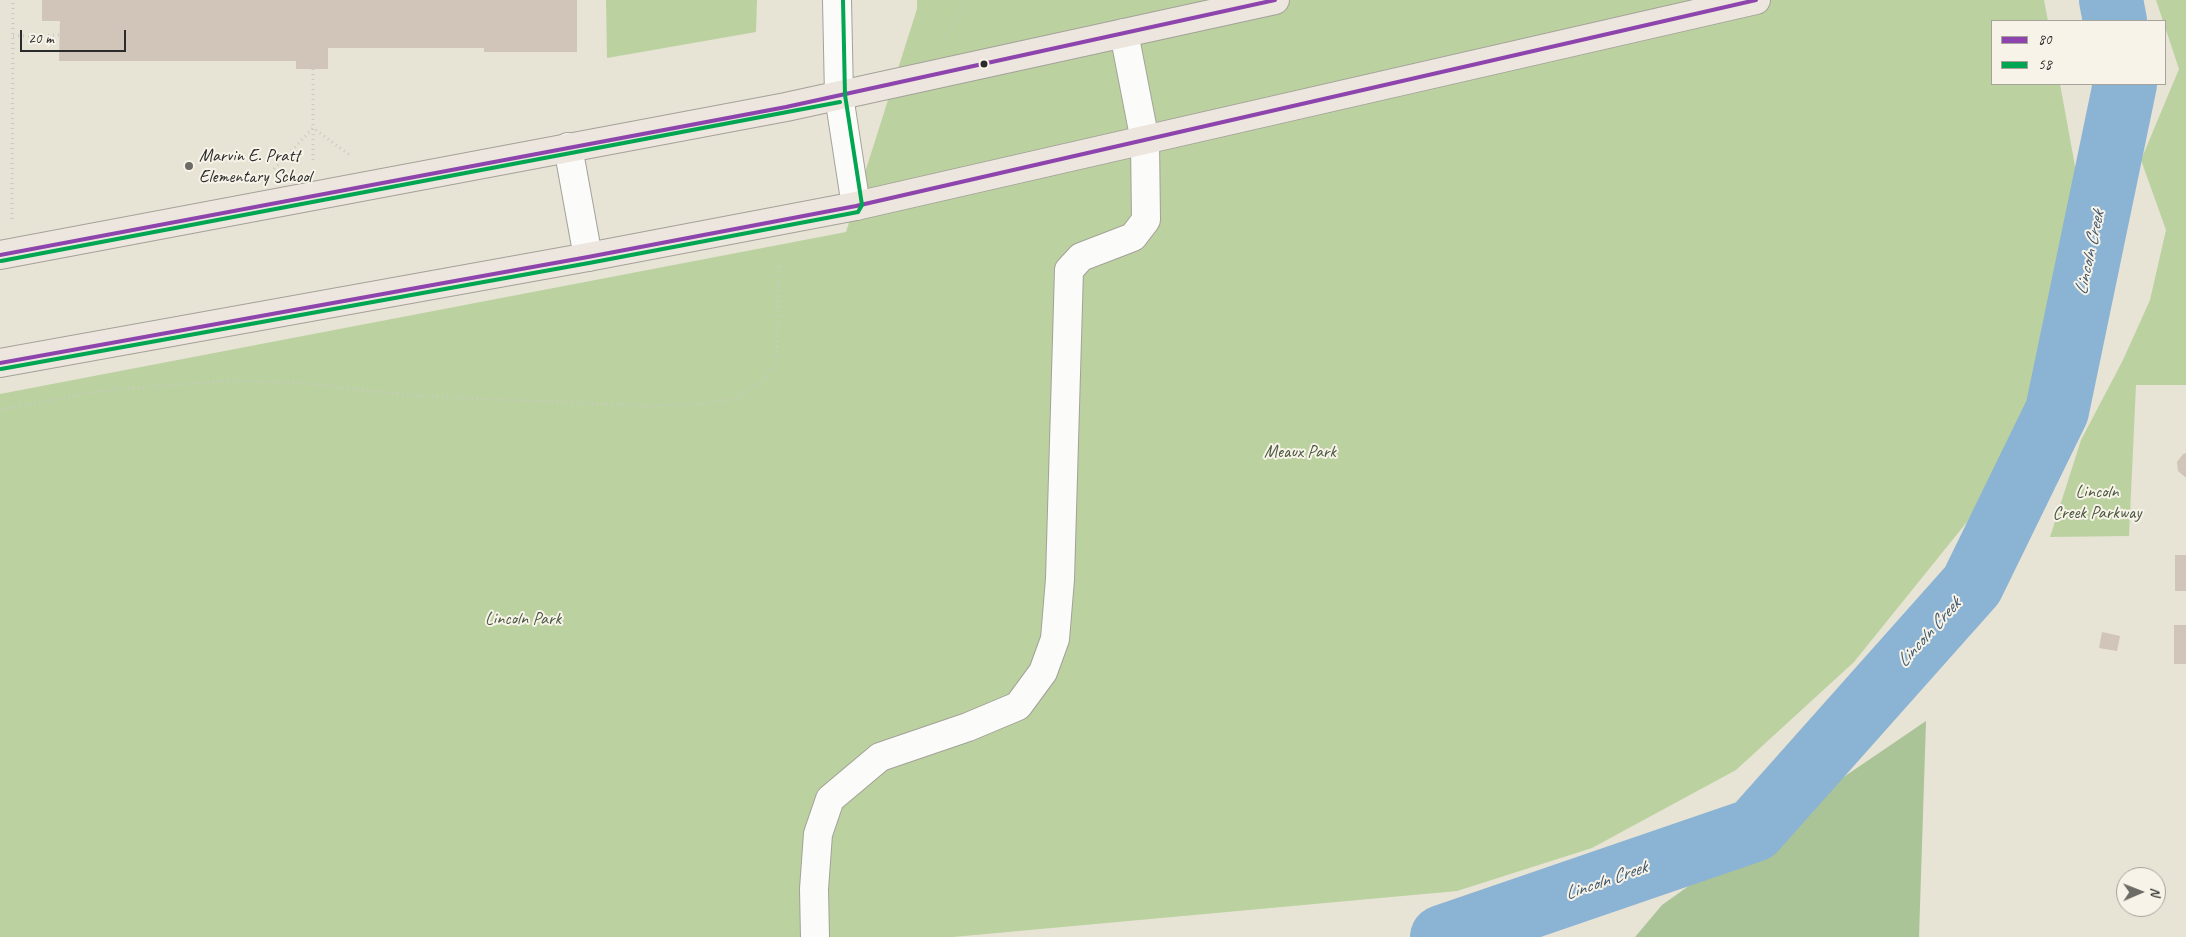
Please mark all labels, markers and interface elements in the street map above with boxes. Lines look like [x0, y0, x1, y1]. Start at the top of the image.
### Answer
scale bar [22, 20, 129, 52]
legend [1991, 20, 2166, 85]
text: 20 m [28, 29, 54, 48]
text: 80 [2038, 30, 2052, 49]
text: 58 [2038, 55, 2052, 74]
unlabelled marker [979, 59, 989, 69]
place label: Marvin E. Pratt Elementary School [199, 145, 311, 188]
marker: Marvin E. Pratt Elementary School [183, 160, 195, 172]
water label: Lincoln Creek [2070, 209, 2110, 297]
park label: Meaux Park [1264, 441, 1336, 463]
park label: Lincoln Creek Parkway [2053, 481, 2141, 524]
water label: Lincoln Creek [1892, 594, 1966, 672]
park label: Lincoln Park [485, 608, 561, 630]
water label: Lincoln Creek [1562, 856, 1650, 906]
north arrow [2116, 867, 2166, 917]
text: N [2147, 887, 2164, 896]

